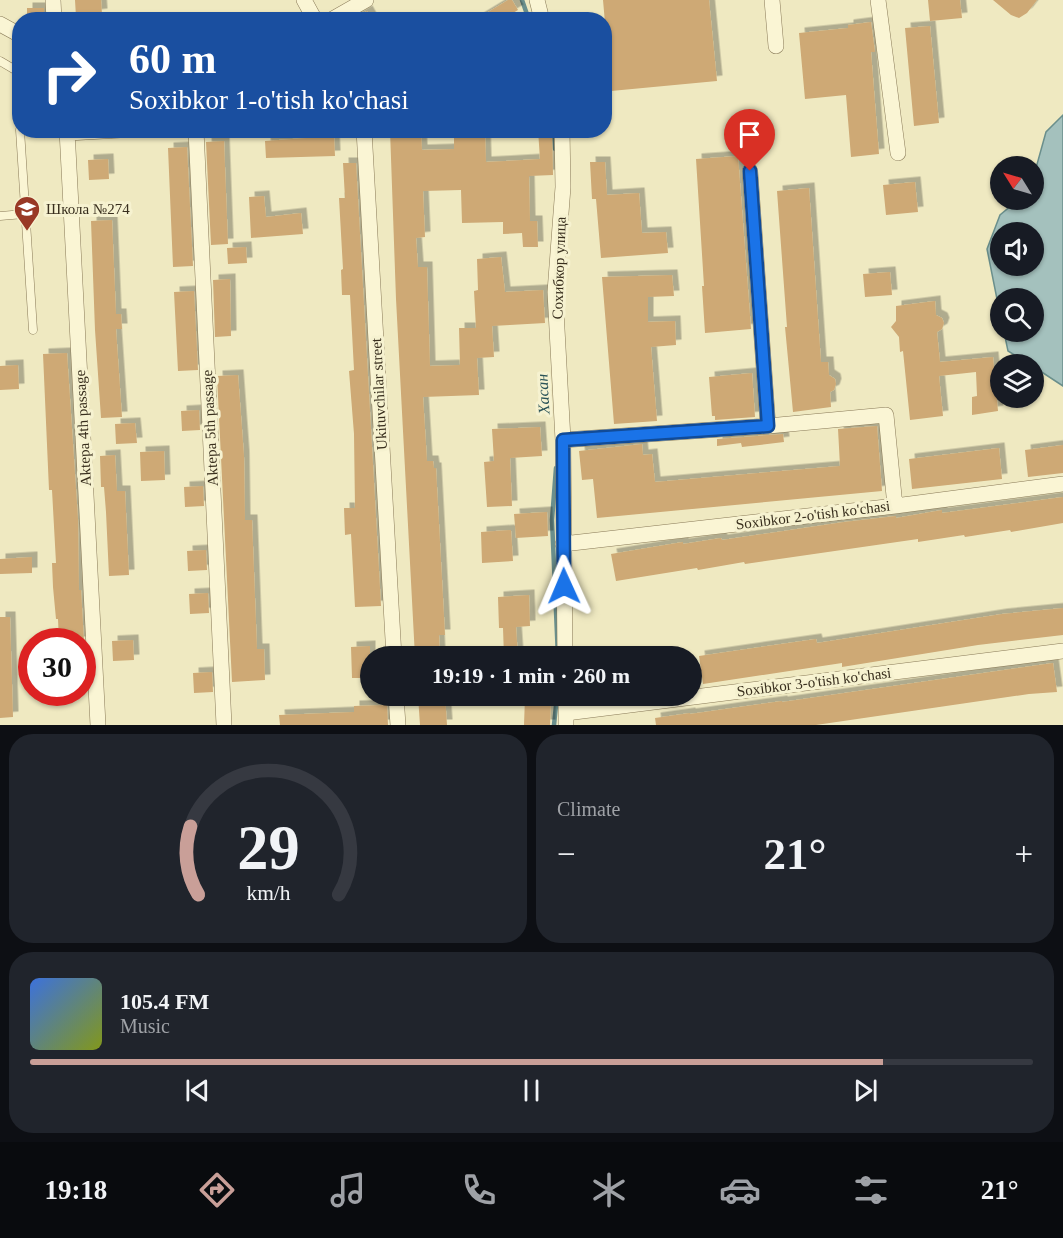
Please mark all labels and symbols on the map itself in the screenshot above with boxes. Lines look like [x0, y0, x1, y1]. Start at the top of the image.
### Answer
pin [724, 109, 775, 171]
north arrow [990, 156, 1044, 210]
school or university icon: Школа №274 [12, 194, 42, 232]
place label: Школа №274 [46, 201, 130, 217]
street label: Сохибкор улица [549, 216, 569, 320]
street label: Ukituvchilar street [368, 337, 390, 450]
street label: Aktepa 4th passage [72, 369, 94, 487]
street label: Aktepa 5th passage [199, 369, 221, 487]
water label: Хасан [533, 373, 553, 416]
street label: Soxibkor 2-o'tish ko'chasi [735, 498, 891, 532]
position arrow [532, 554, 596, 618]
speed limit sign: 30 [18, 628, 96, 706]
street label: Soxibkor 3-o'tish ko'chasi [736, 665, 892, 699]

